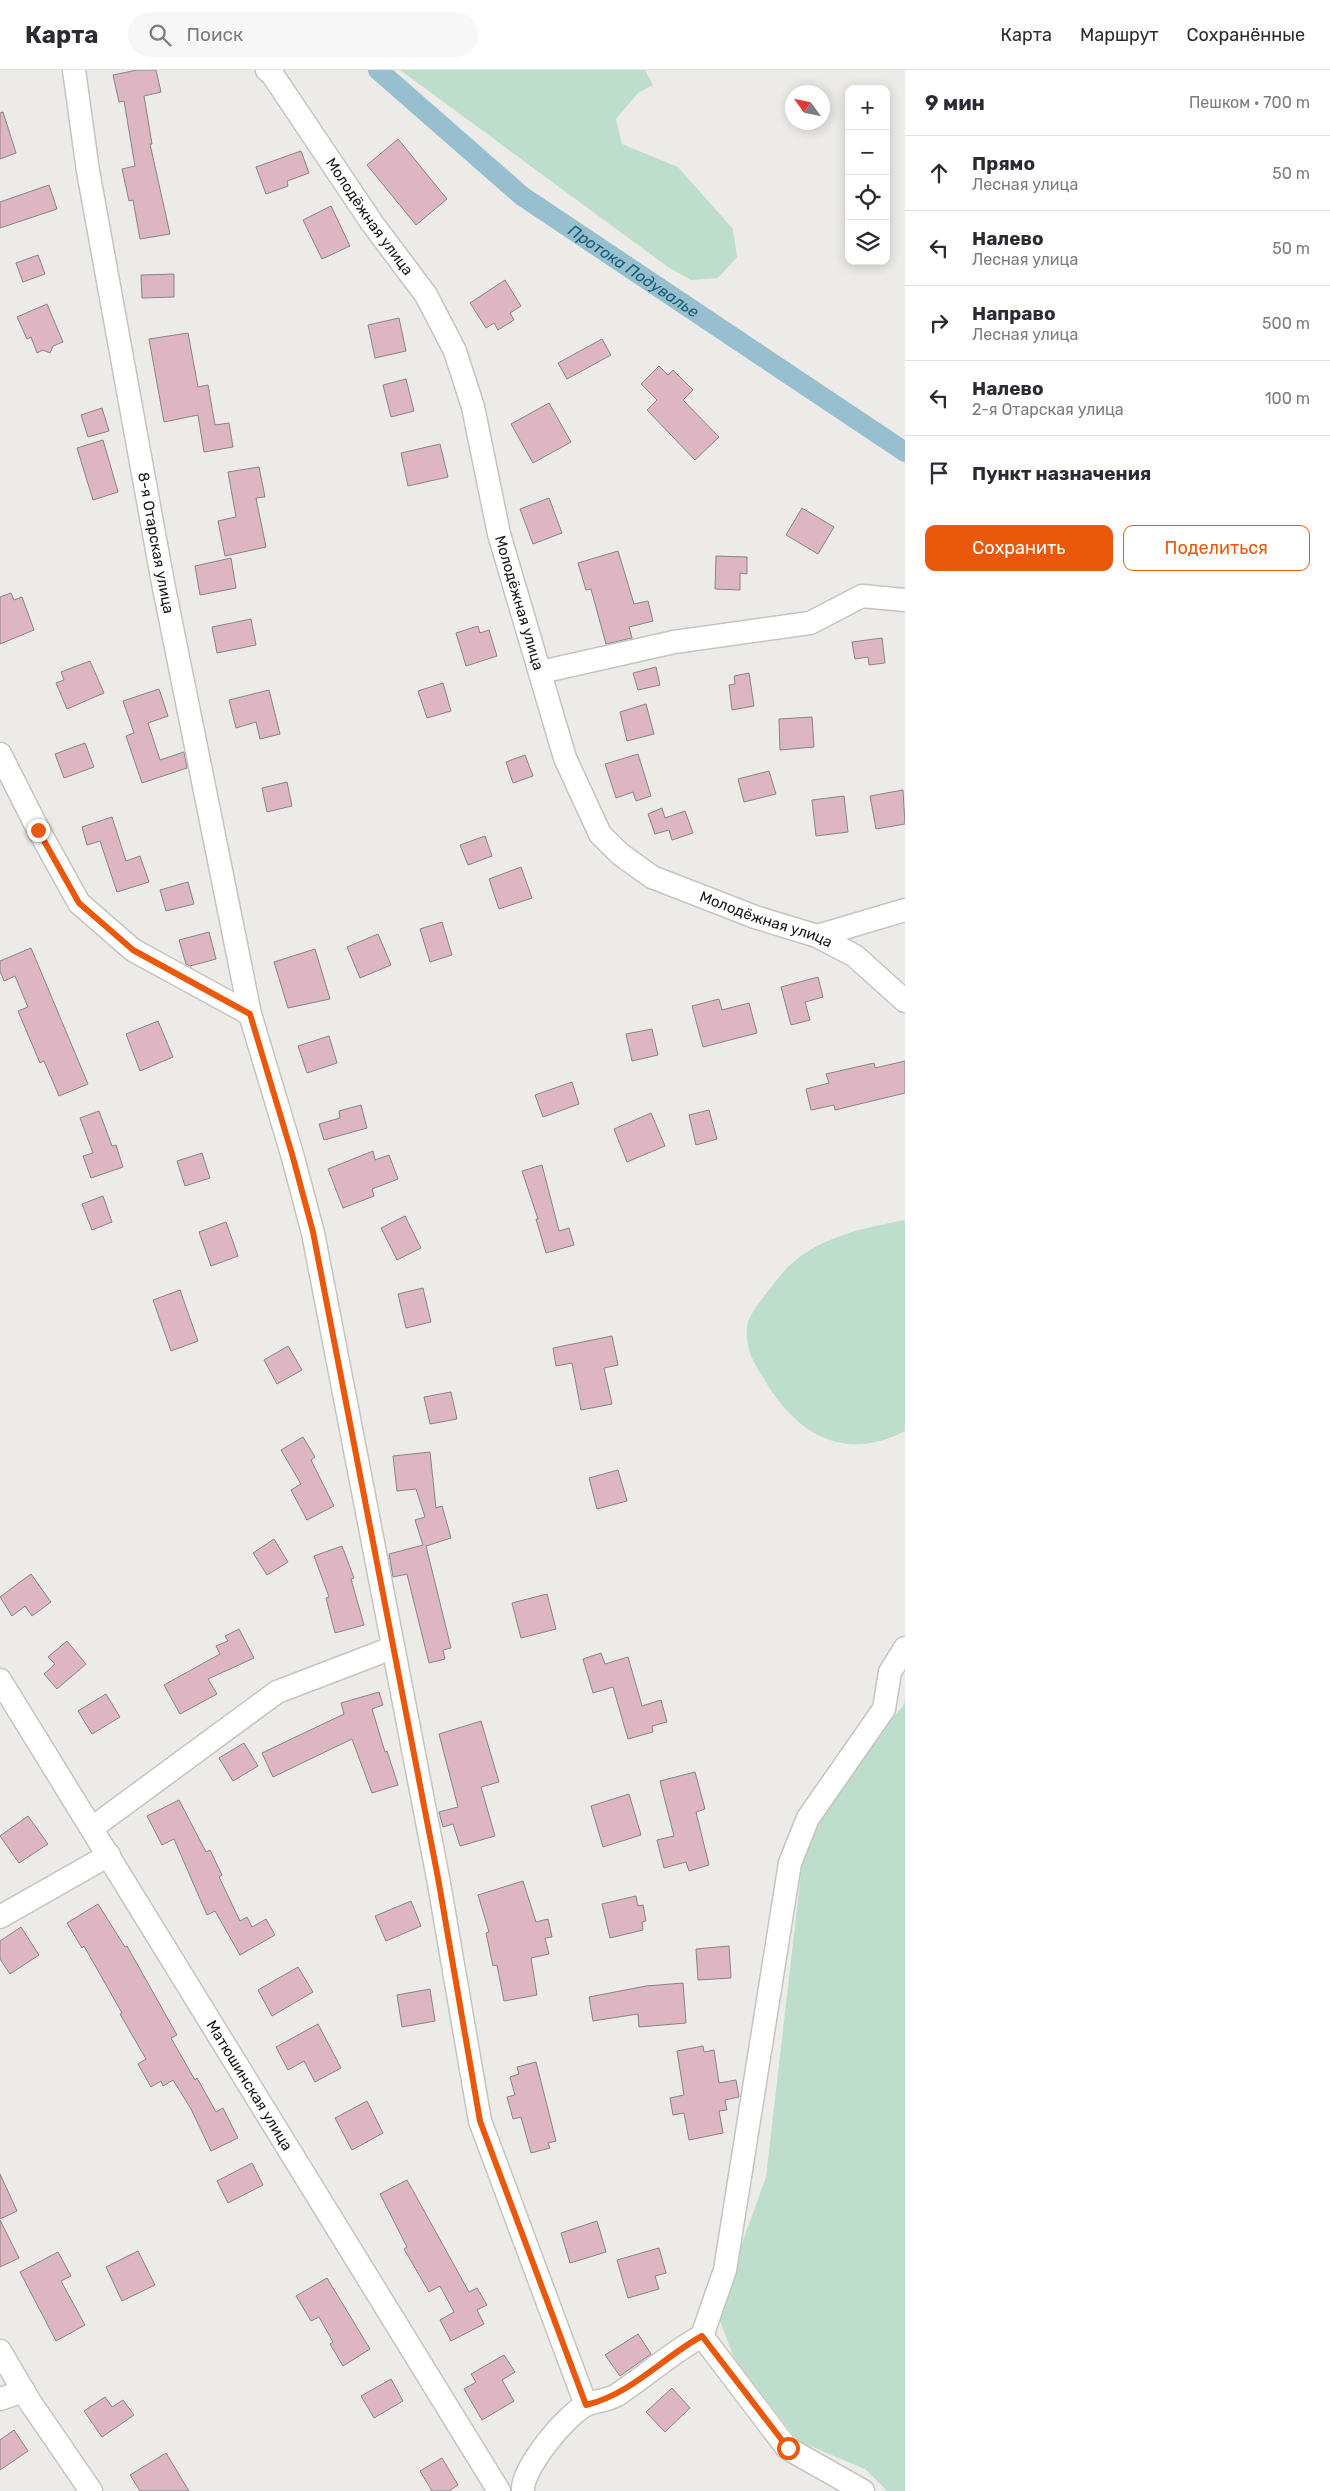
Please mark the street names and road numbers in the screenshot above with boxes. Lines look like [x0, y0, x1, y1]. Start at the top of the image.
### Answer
street label: Молодёжная улица [322, 154, 417, 279]
street label: 8-я Отарская улица [134, 471, 178, 615]
street label: Молодёжная улица [491, 533, 548, 672]
street label: Молодёжная улица [697, 887, 836, 952]
street label: Матюшинская улица [203, 2017, 296, 2154]

